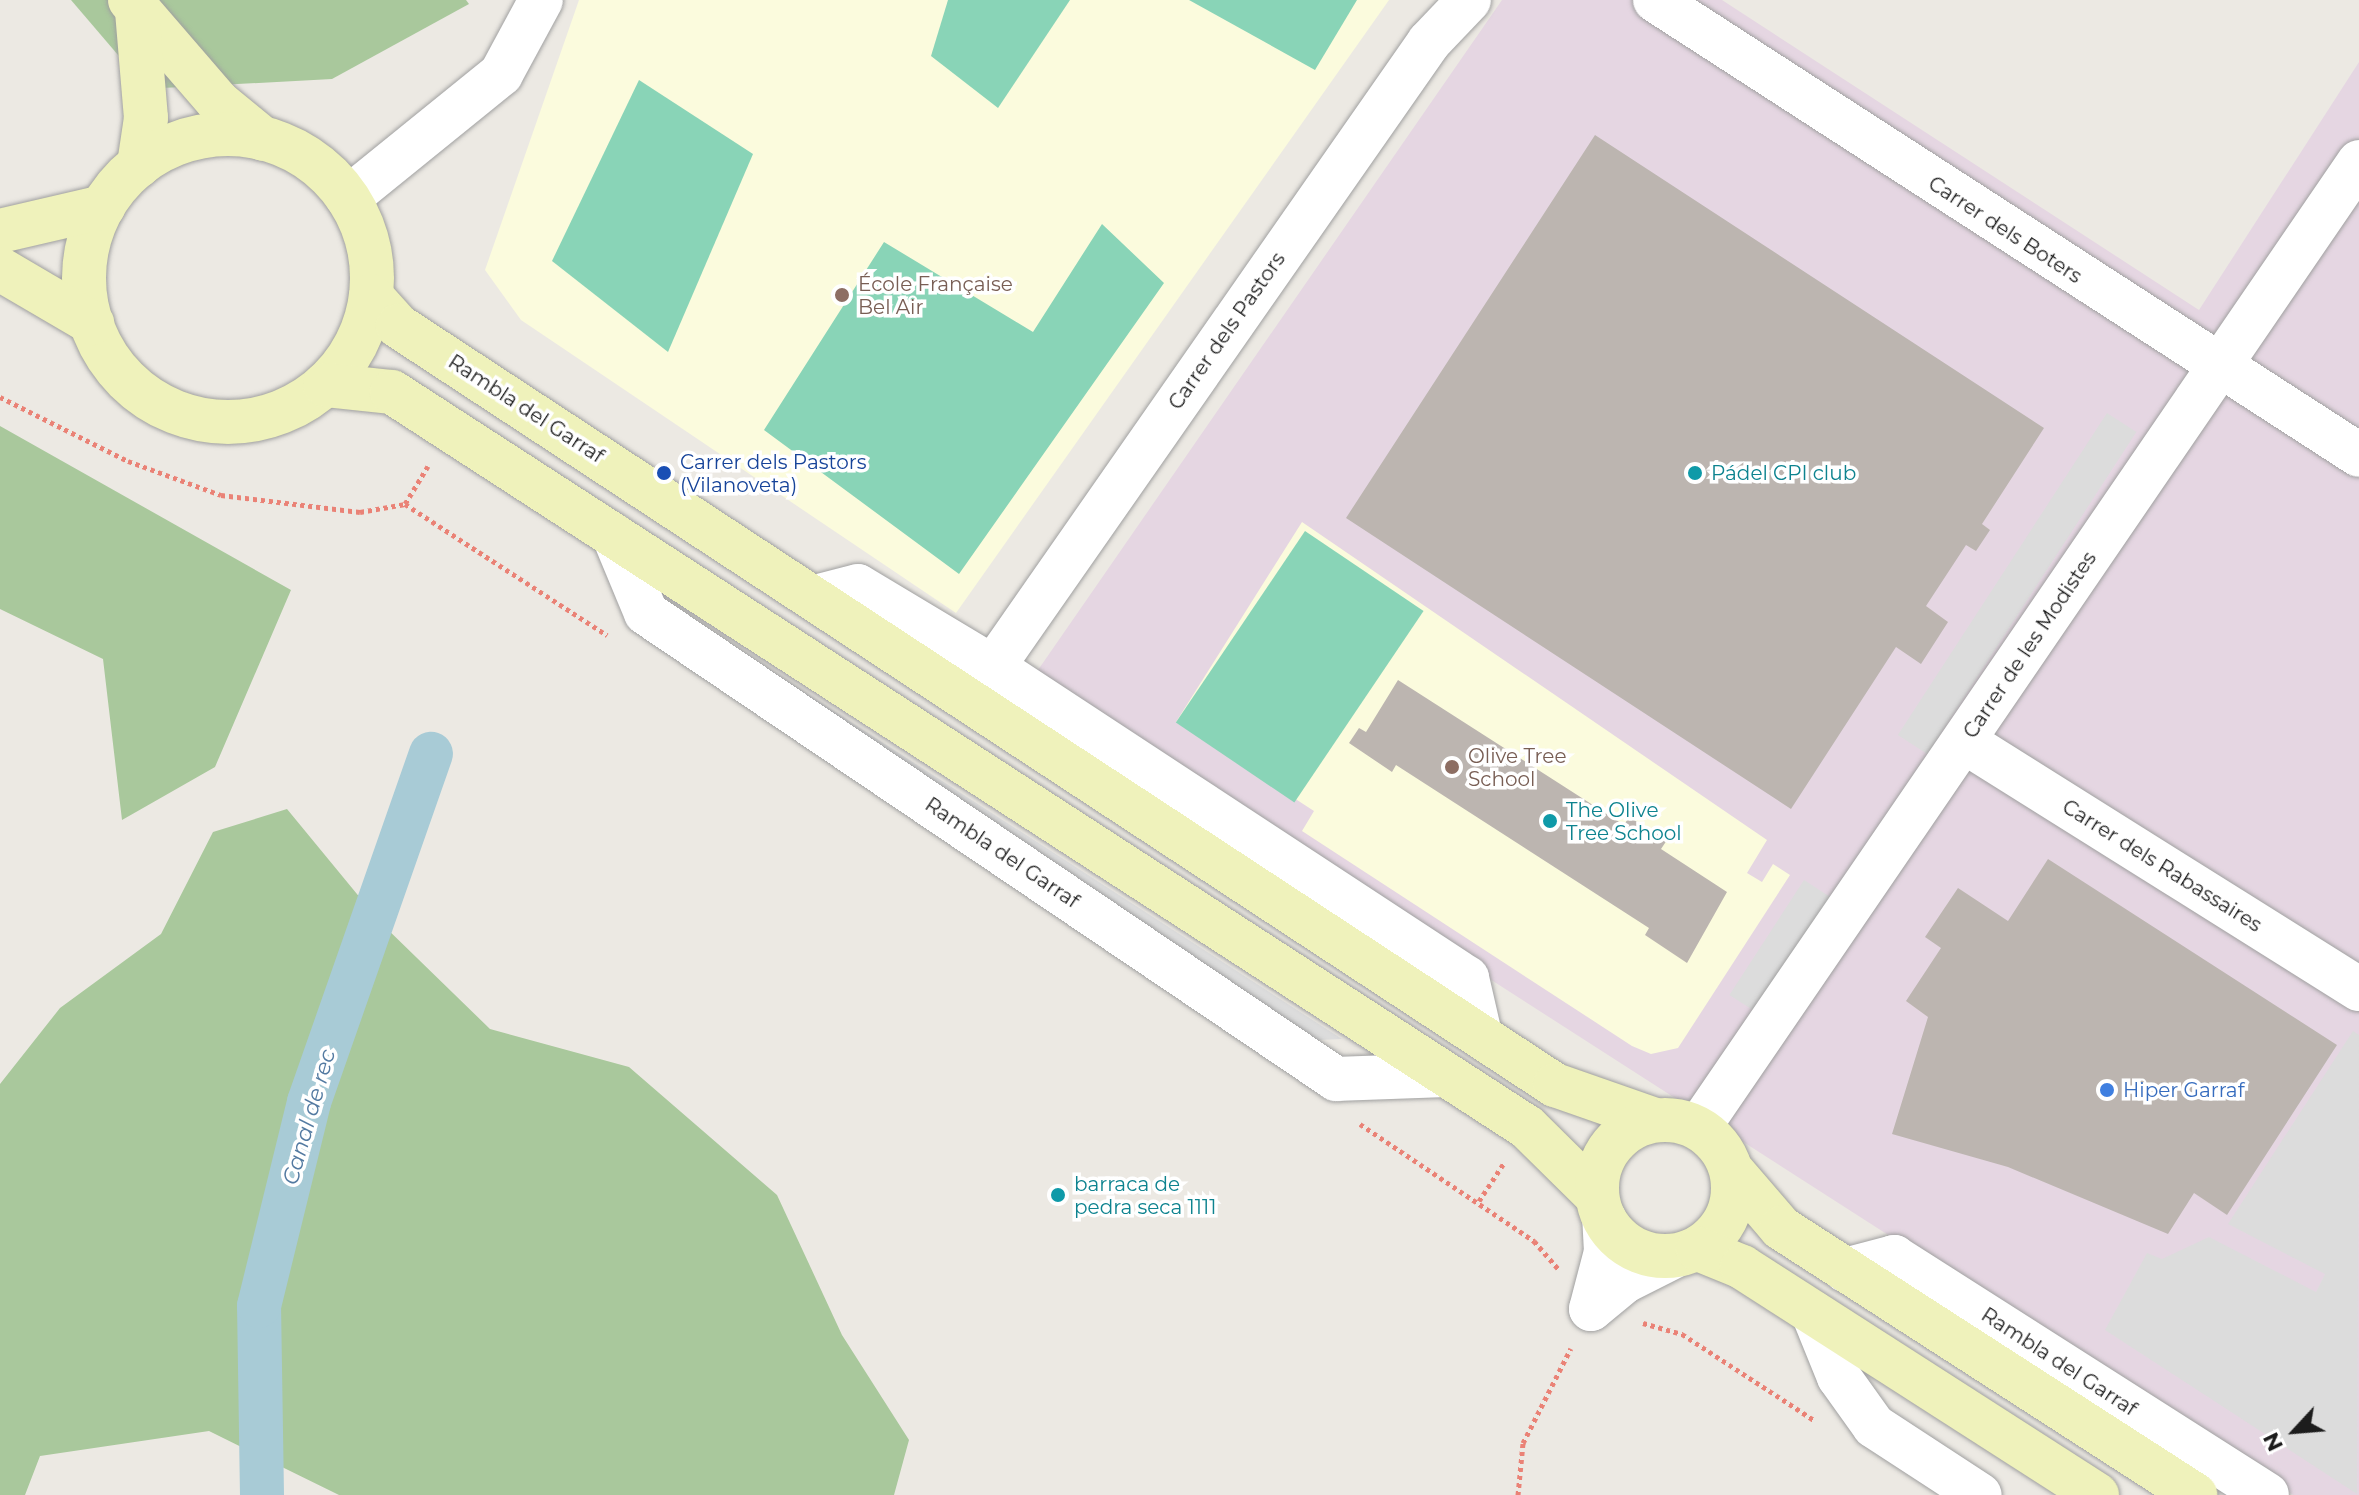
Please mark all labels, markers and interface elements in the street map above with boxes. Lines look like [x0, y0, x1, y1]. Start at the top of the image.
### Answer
street label: Carrer dels Boters [1924, 171, 2086, 289]
street label: Carrer dels Pastors [1164, 248, 1290, 414]
place label: École Française Bel Air [858, 272, 1013, 319]
marker: École Française Bel Air [833, 286, 851, 304]
street label: Rambla del Garraf [444, 350, 608, 468]
place label: Carrer dels Pastors (Vilanoveta) [680, 450, 866, 497]
place label: Pádel CPI club [1711, 461, 1856, 485]
marker: Carrer dels Pastors (Vilanoveta) [655, 464, 673, 482]
marker: Pádel CPI club [1686, 464, 1704, 482]
street label: Carrer de les Modistes [1959, 547, 2101, 743]
place label: Olive Tree School [1468, 744, 1567, 791]
marker: Olive Tree School [1443, 758, 1461, 776]
street label: Rambla del Garraf [920, 793, 1084, 913]
street label: Carrer dels Rabassaires [2058, 795, 2266, 937]
place label: The Olive Tree School [1566, 798, 1682, 845]
marker: The Olive Tree School [1541, 812, 1559, 830]
water label: Canal de rec [277, 1046, 341, 1188]
place label: Hiper Garraf [2123, 1078, 2244, 1102]
marker: Hiper Garraf [2098, 1081, 2116, 1099]
place label: barraca de pedra seca 1111 [1074, 1172, 1216, 1219]
marker: barraca de pedra seca 1111 [1049, 1186, 1067, 1204]
street label: Rambla del Garraf [1977, 1303, 2141, 1421]
north arrow [2255, 1391, 2335, 1471]
text: N [2257, 1428, 2289, 1456]

